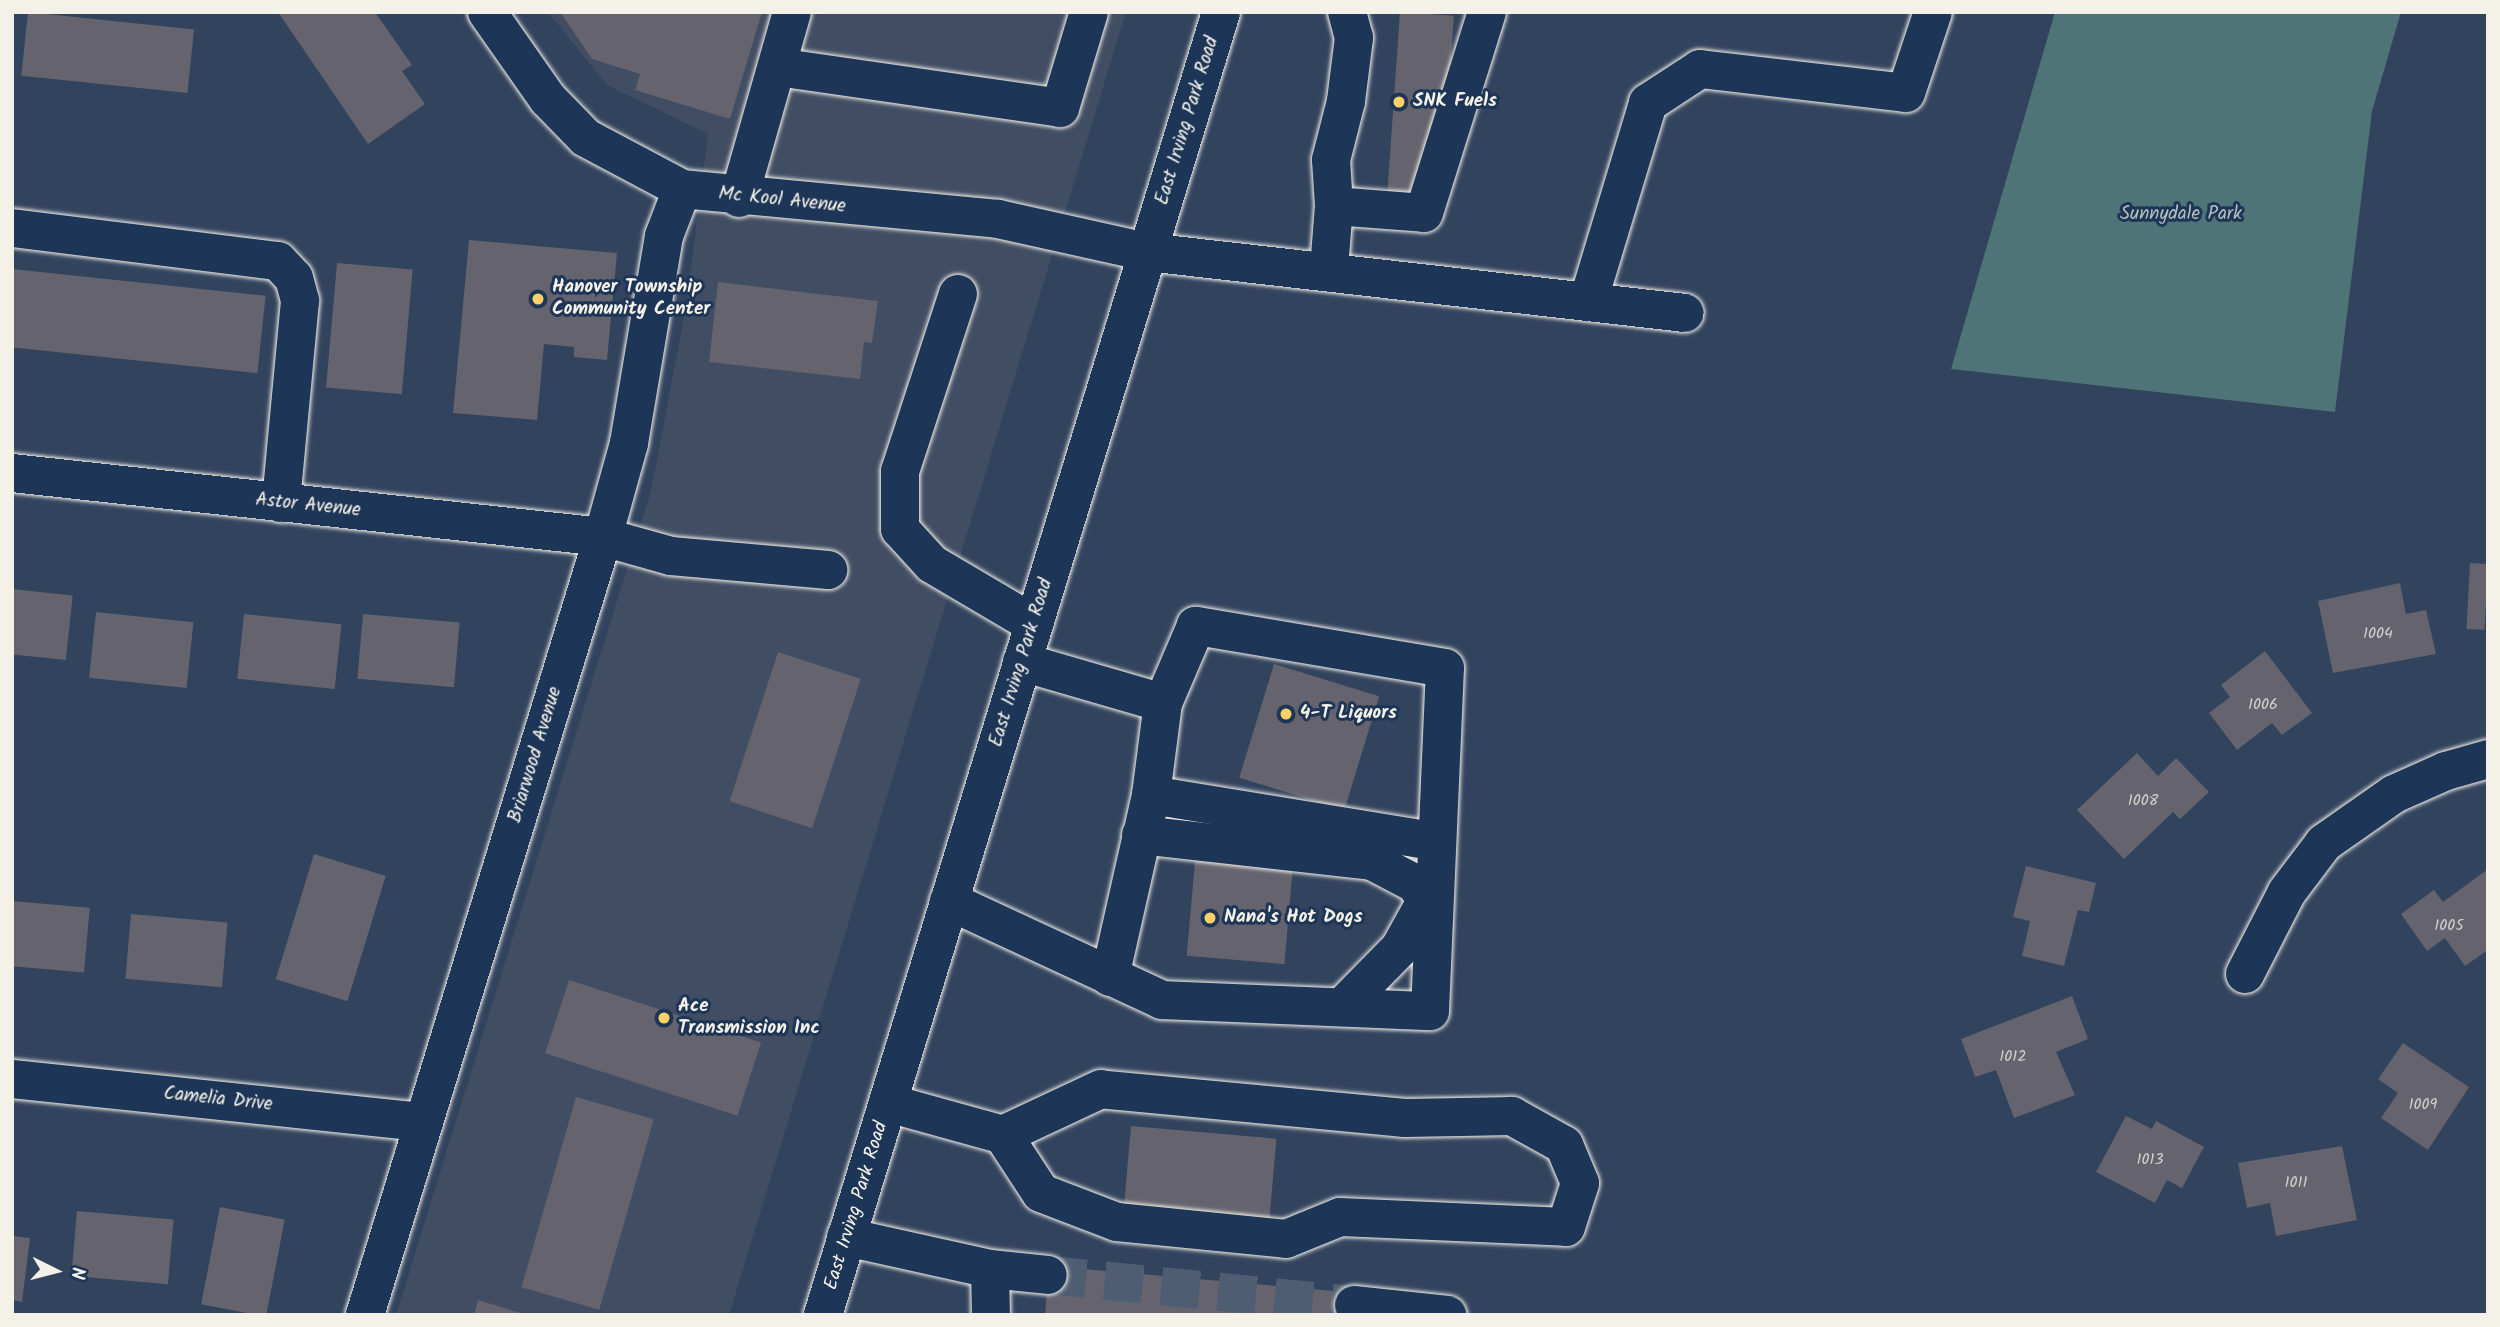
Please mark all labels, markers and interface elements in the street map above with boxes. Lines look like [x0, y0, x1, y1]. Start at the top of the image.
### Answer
street label: East Irving Park Road [1152, 34, 1224, 208]
place label: SNK Fuels [1413, 91, 1497, 113]
marker: SNK Fuels [1391, 94, 1407, 110]
street label: Mc Kool Avenue [717, 183, 847, 219]
park label: Sunnydale Park [2120, 204, 2242, 226]
place label: Hanover Township Community Center [552, 277, 710, 321]
marker: Hanover Township Community Center [530, 291, 546, 307]
street label: Astor Avenue [254, 489, 362, 523]
street label: East Irving Park Road [986, 576, 1058, 750]
house number: 1004 [2363, 624, 2393, 644]
street label: Briarwood Avenue [504, 684, 568, 826]
house number: 1006 [2248, 695, 2278, 715]
place label: 4-T Liquors [1300, 703, 1397, 725]
marker: 4-T Liquors [1278, 706, 1294, 722]
house number: 1008 [2128, 791, 2158, 811]
place label: Nana's Hot Dogs [1224, 907, 1363, 929]
marker: Nana's Hot Dogs [1202, 910, 1218, 926]
house number: 1005 [2434, 916, 2464, 936]
place label: Ace Transmission Inc [678, 996, 820, 1040]
marker: Ace Transmission Inc [656, 1010, 672, 1026]
house number: 1012 [1999, 1047, 2027, 1067]
street label: Camelia Drive [162, 1083, 274, 1117]
house number: 1009 [2409, 1095, 2437, 1115]
street label: East Irving Park Road [821, 1119, 893, 1293]
house number: 1013 [2136, 1150, 2164, 1170]
house number: 1011 [2284, 1173, 2308, 1193]
north arrow [21, 1236, 91, 1306]
text: N [61, 1266, 92, 1281]

